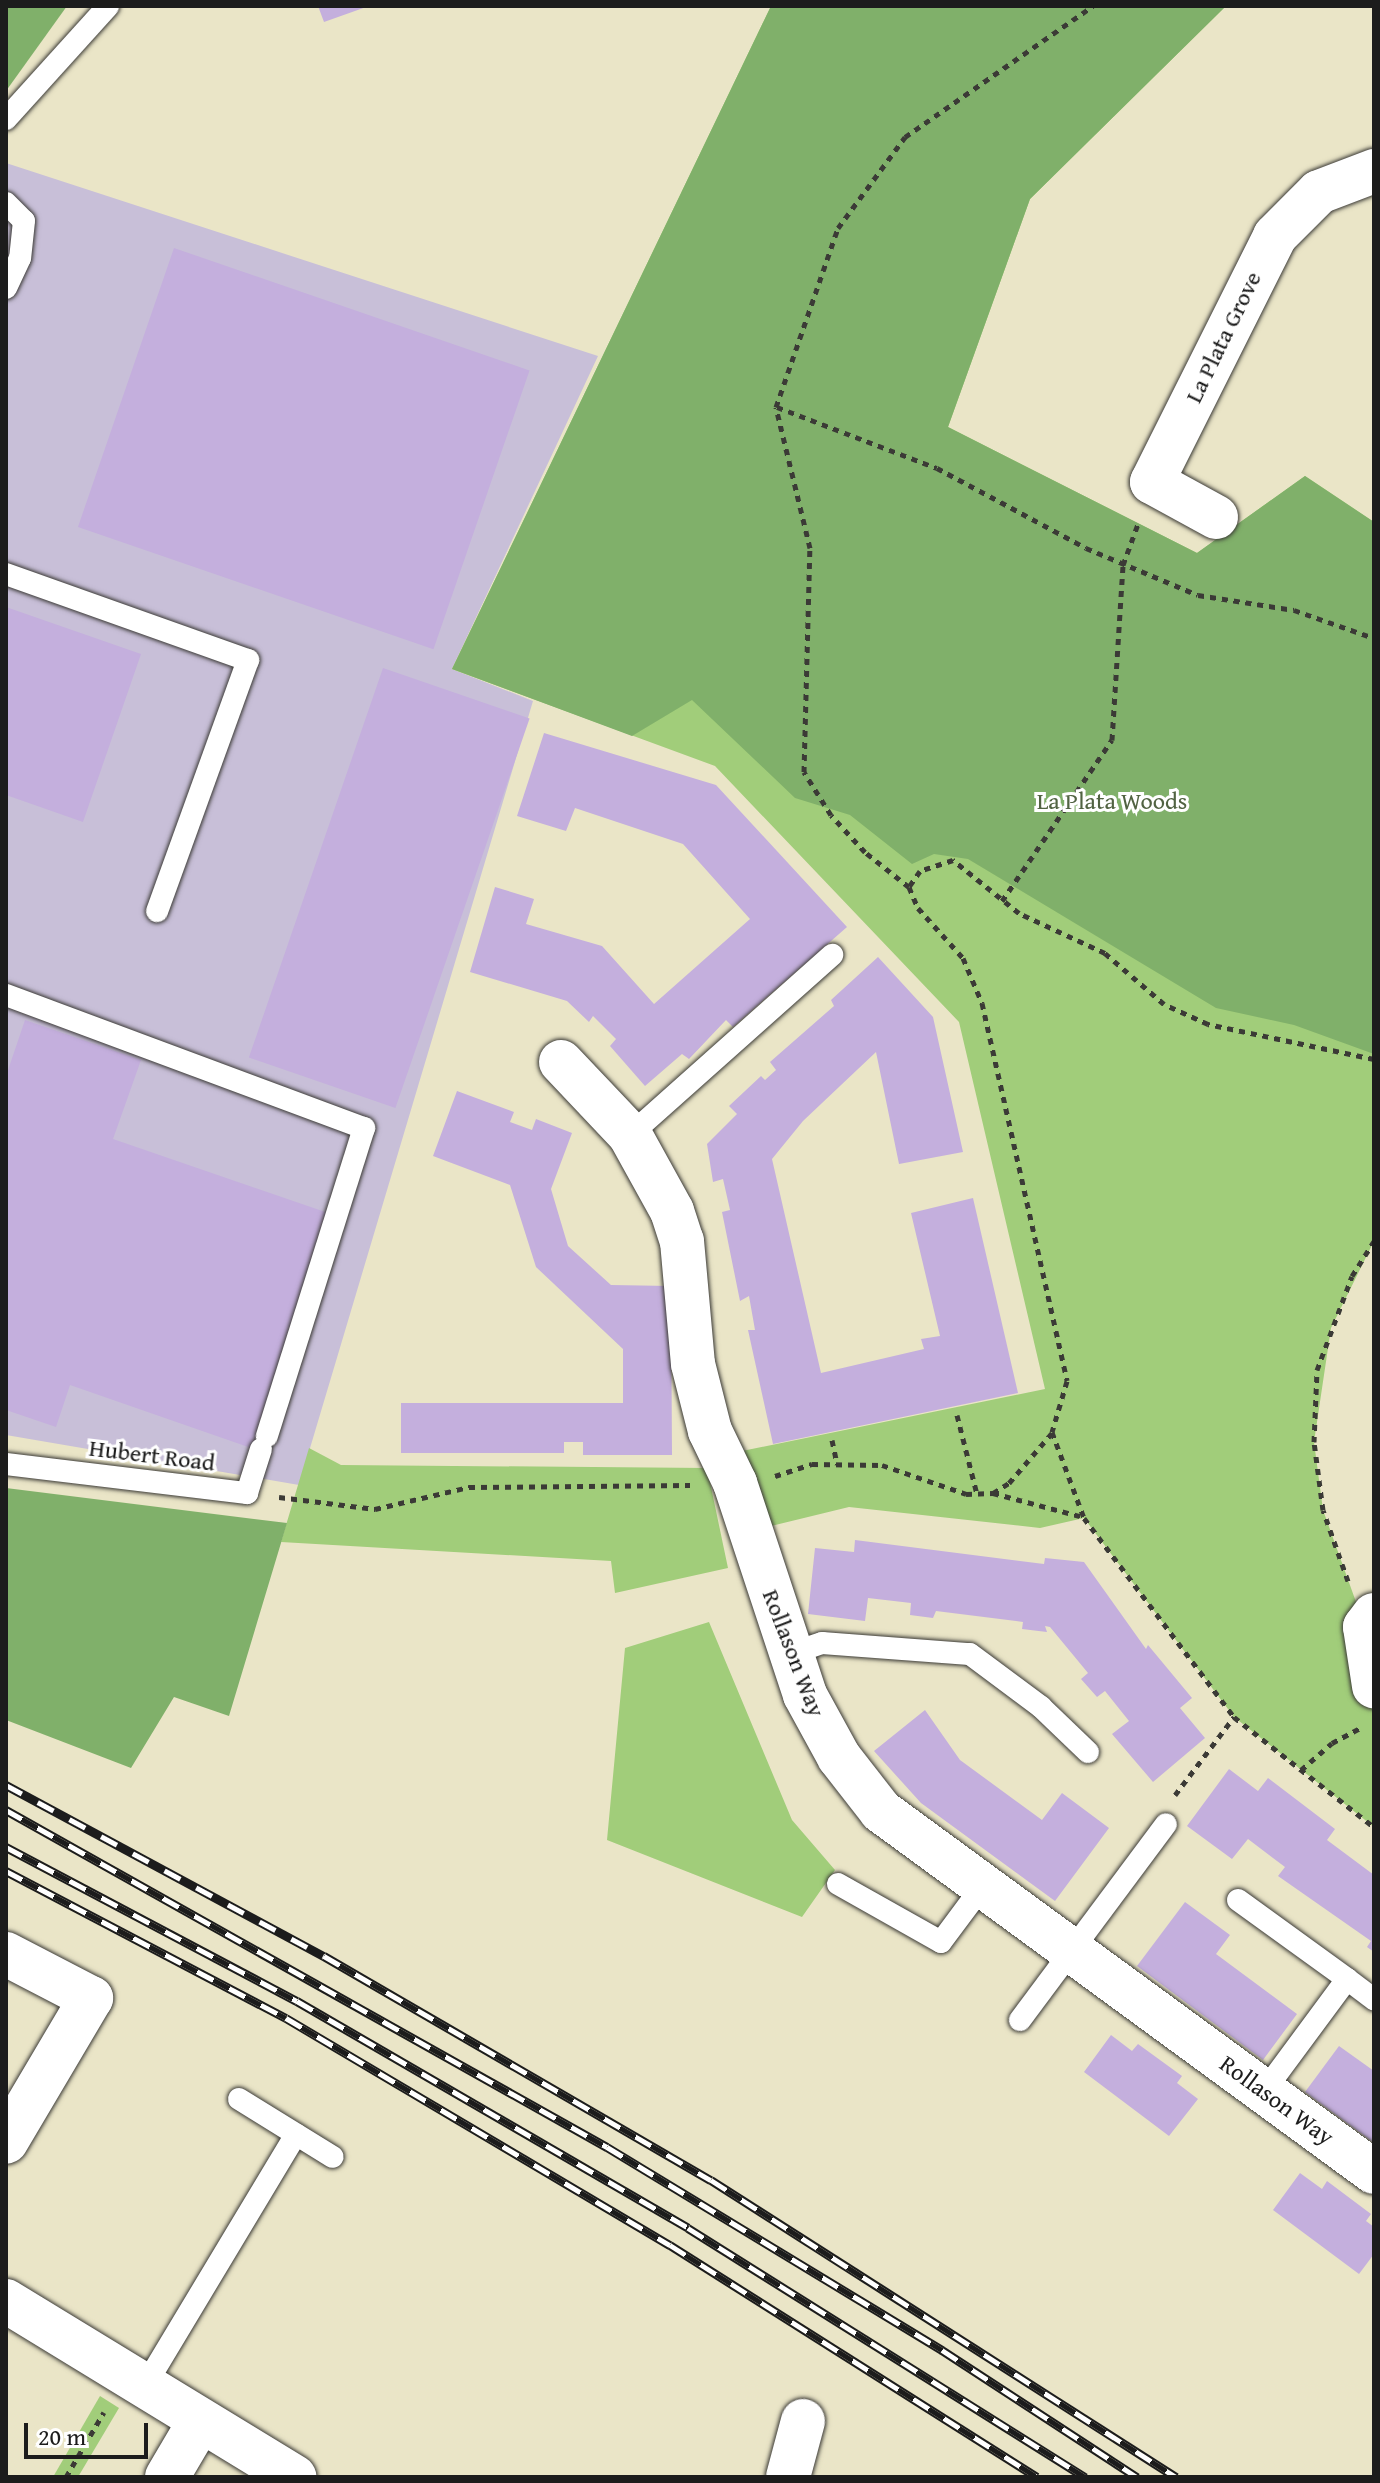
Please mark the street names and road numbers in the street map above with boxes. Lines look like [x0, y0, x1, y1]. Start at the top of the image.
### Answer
street label: La Plata Grove [1179, 267, 1267, 407]
street label: Hubert Road [87, 1433, 217, 1477]
street label: Rollason Way [757, 1585, 831, 1721]
street label: Rollason Way [1214, 2049, 1340, 2151]

